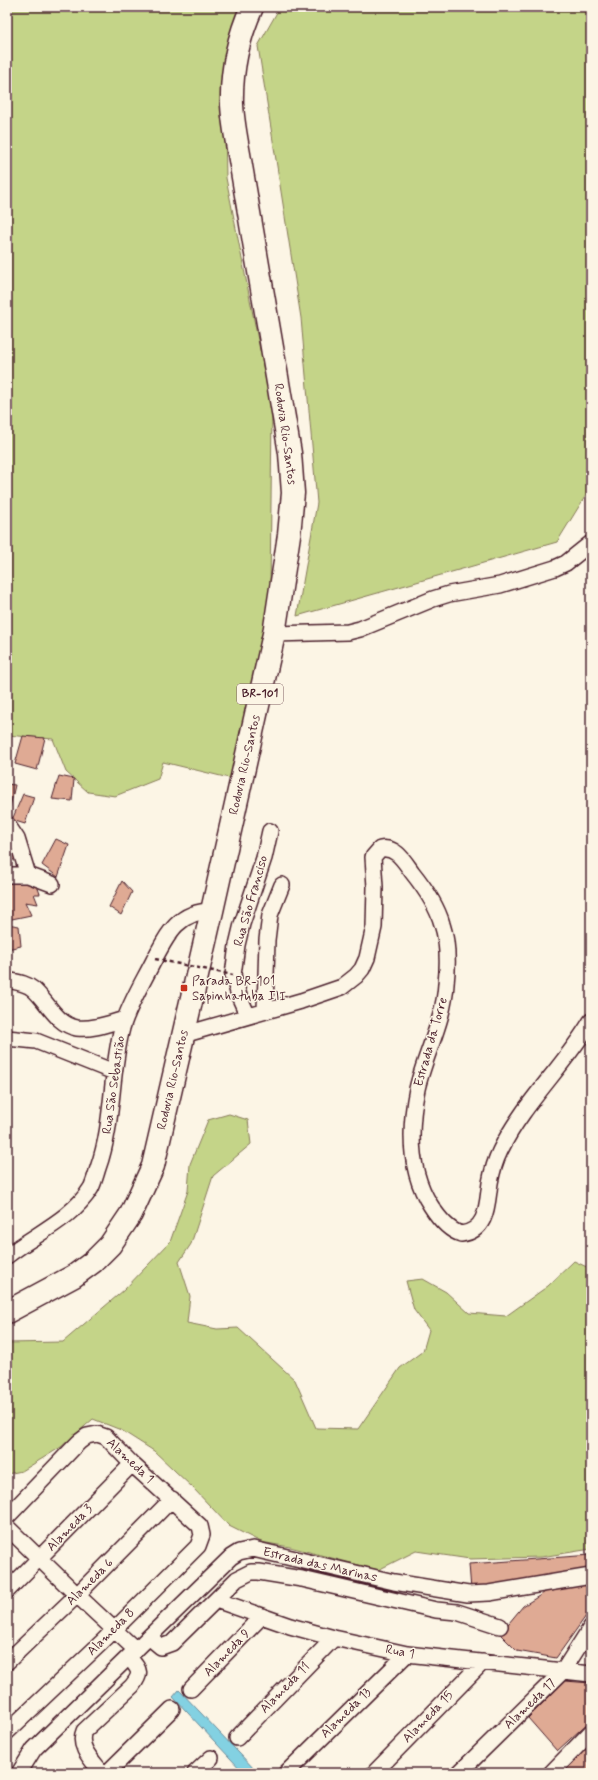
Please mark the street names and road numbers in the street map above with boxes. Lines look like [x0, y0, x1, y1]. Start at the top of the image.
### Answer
street label: Rodovia Rio-Santos [269, 382, 301, 486]
road number: BR-101 [237, 684, 283, 704]
street label: Rodovia Rio-Santos [225, 713, 265, 817]
street label: Rua São Franciso [230, 853, 272, 948]
street label: Estrada da Torre [410, 995, 452, 1089]
street label: Rodovia Rio-Santos [153, 1028, 193, 1132]
street label: Rua São Sebastião [99, 1034, 129, 1135]
street label: Alameda 1 [102, 1435, 158, 1487]
street label: Alameda 3 [43, 1501, 97, 1555]
street label: Estrada das Marinas [261, 1544, 379, 1586]
street label: Alameda 6 [63, 1554, 118, 1609]
street label: Alameda 8 [83, 1604, 139, 1660]
street label: Alameda 9 [200, 1626, 254, 1680]
street label: Rua 1 [384, 1641, 416, 1663]
street label: Alameda 11 [256, 1659, 314, 1717]
street label: Alameda 17 [500, 1675, 560, 1733]
street label: Alameda 13 [317, 1684, 375, 1742]
street label: Alameda 15 [399, 1687, 457, 1747]

